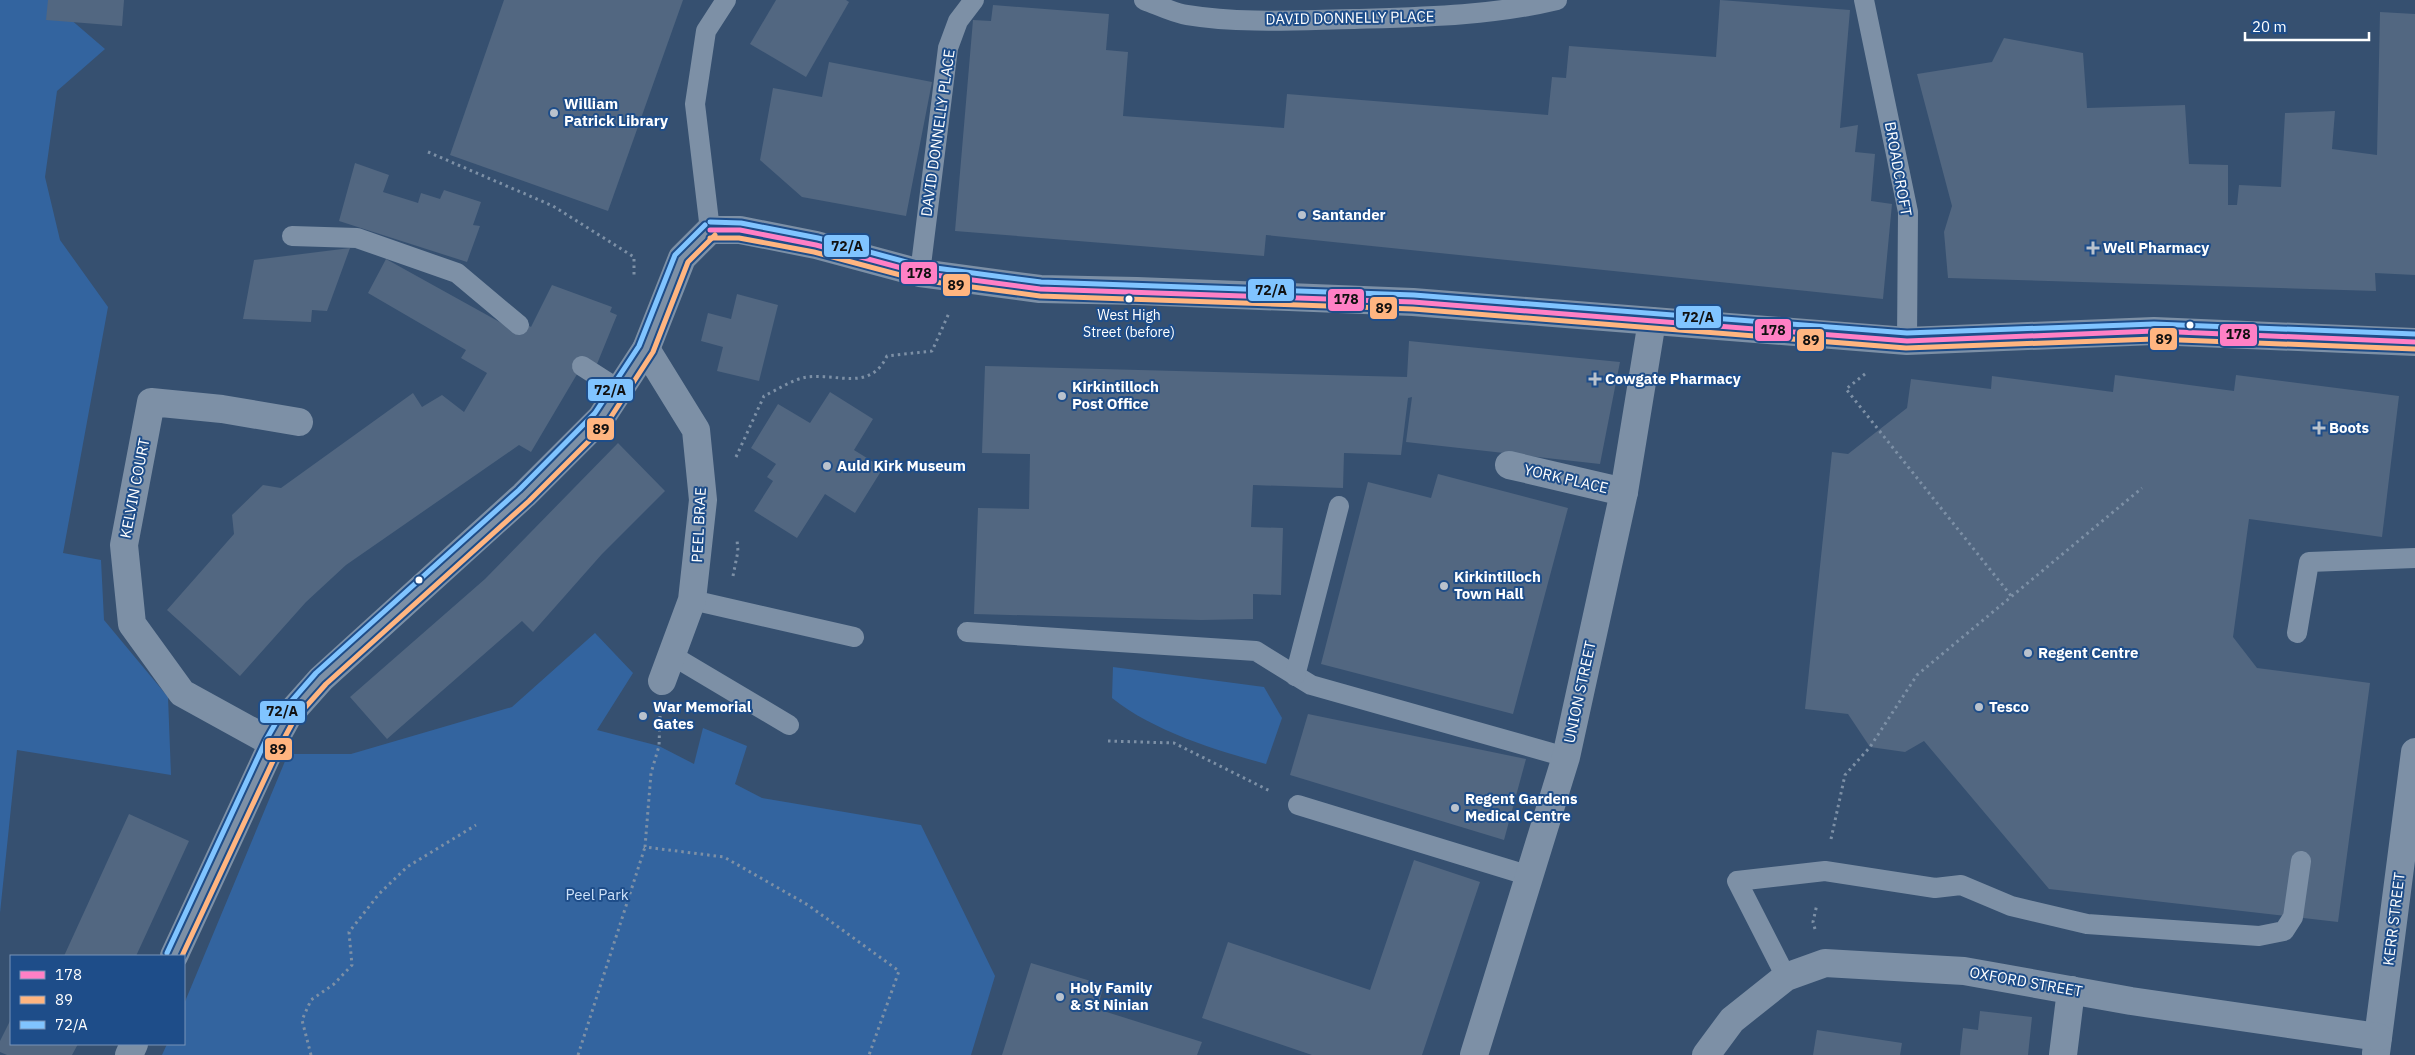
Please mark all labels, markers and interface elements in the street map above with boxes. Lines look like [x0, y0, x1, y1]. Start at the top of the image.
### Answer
street label: DAVID DONNELLY PLACE [1265, 7, 1435, 28]
scale bar [2245, 10, 2369, 42]
text: 20 m [2252, 17, 2287, 36]
street label: DAVID DONNELLY PLACE [916, 48, 959, 218]
place label: William Patrick Library [564, 94, 668, 130]
marker: William Patrick Library [548, 107, 560, 119]
street label: BROADCROFT [1881, 120, 1916, 218]
place label: Santander [1312, 205, 1386, 224]
marker: Santander [1296, 209, 1308, 221]
line badge: 72/A [823, 234, 870, 258]
text: 72/A [831, 237, 864, 255]
place label: Well Pharmacy [2103, 238, 2209, 257]
marker: Well Pharmacy [2087, 242, 2099, 254]
line badge: 178 [900, 261, 938, 285]
text: 178 [906, 264, 932, 282]
line badge: 89 [942, 273, 971, 297]
text: 89 [948, 276, 964, 294]
line badge: 72/A [1247, 278, 1295, 302]
text: 72/A [1255, 281, 1288, 299]
line badge: 178 [1327, 288, 1365, 312]
text: 178 [1333, 290, 1359, 308]
marker: West High Street (before) [1124, 294, 1134, 304]
line badge: 89 [1369, 296, 1398, 320]
text: 89 [1376, 299, 1392, 317]
line badge: 72/A [1675, 305, 1722, 329]
place label: West High Street (before) [1083, 306, 1175, 341]
text: 72/A [1682, 308, 1715, 326]
line badge: 178 [1754, 318, 1792, 342]
unlabelled marker [2185, 320, 2195, 330]
text: 178 [1760, 321, 1786, 339]
line badge: 178 [2219, 323, 2258, 347]
text: 178 [2225, 325, 2251, 343]
line badge: 89 [2149, 327, 2178, 351]
line badge: 89 [1796, 328, 1825, 352]
text: 89 [2156, 330, 2172, 348]
text: 89 [1803, 331, 1819, 349]
place label: Cowgate Pharmacy [1605, 369, 1741, 388]
marker: Cowgate Pharmacy [1589, 373, 1601, 385]
place label: Kirkintilloch Post Office [1072, 377, 1159, 413]
line badge: 72/A [587, 378, 634, 402]
text: 72/A [594, 381, 627, 399]
marker: Kirkintilloch Post Office [1056, 390, 1068, 402]
line badge: 89 [586, 417, 615, 441]
place label: Boots [2329, 418, 2370, 437]
text: 89 [593, 420, 609, 438]
marker: Boots [2313, 422, 2325, 434]
street label: KELVIN COURT [115, 436, 154, 540]
place label: Auld Kirk Museum [837, 456, 966, 475]
marker: Auld Kirk Museum [821, 460, 833, 472]
street label: YORK PLACE [1522, 460, 1610, 497]
street label: PEEL BRAE [687, 487, 710, 563]
place label: Kirkintilloch Town Hall [1454, 567, 1541, 603]
unlabelled marker [414, 575, 424, 585]
marker: Kirkintilloch Town Hall [1438, 580, 1450, 592]
street label: UNION STREET [1559, 638, 1600, 745]
place label: Regent Centre [2038, 643, 2138, 662]
marker: Regent Centre [2022, 647, 2034, 659]
place label: War Memorial Gates [653, 697, 752, 733]
place label: Tesco [1989, 697, 2029, 716]
line badge: 72/A [259, 700, 306, 724]
marker: Tesco [1973, 701, 1985, 713]
text: 72/A [266, 702, 299, 720]
marker: War Memorial Gates [637, 710, 649, 722]
line badge: 89 [264, 737, 293, 761]
text: 89 [270, 740, 286, 758]
place label: Regent Gardens Medical Centre [1465, 789, 1578, 825]
marker: Regent Gardens Medical Centre [1449, 802, 1461, 814]
street label: KERR STREET [2378, 871, 2409, 967]
park label: Peel Park [565, 885, 629, 904]
legend [10, 955, 185, 1045]
street label: OXFORD STREET [1968, 962, 2084, 1001]
text: 178 [55, 965, 82, 984]
place label: Holy Family & St Ninian [1070, 978, 1152, 1014]
text: 89 [55, 990, 73, 1009]
marker: Holy Family & St Ninian [1054, 991, 1066, 1003]
text: 72/A [55, 1015, 88, 1034]

